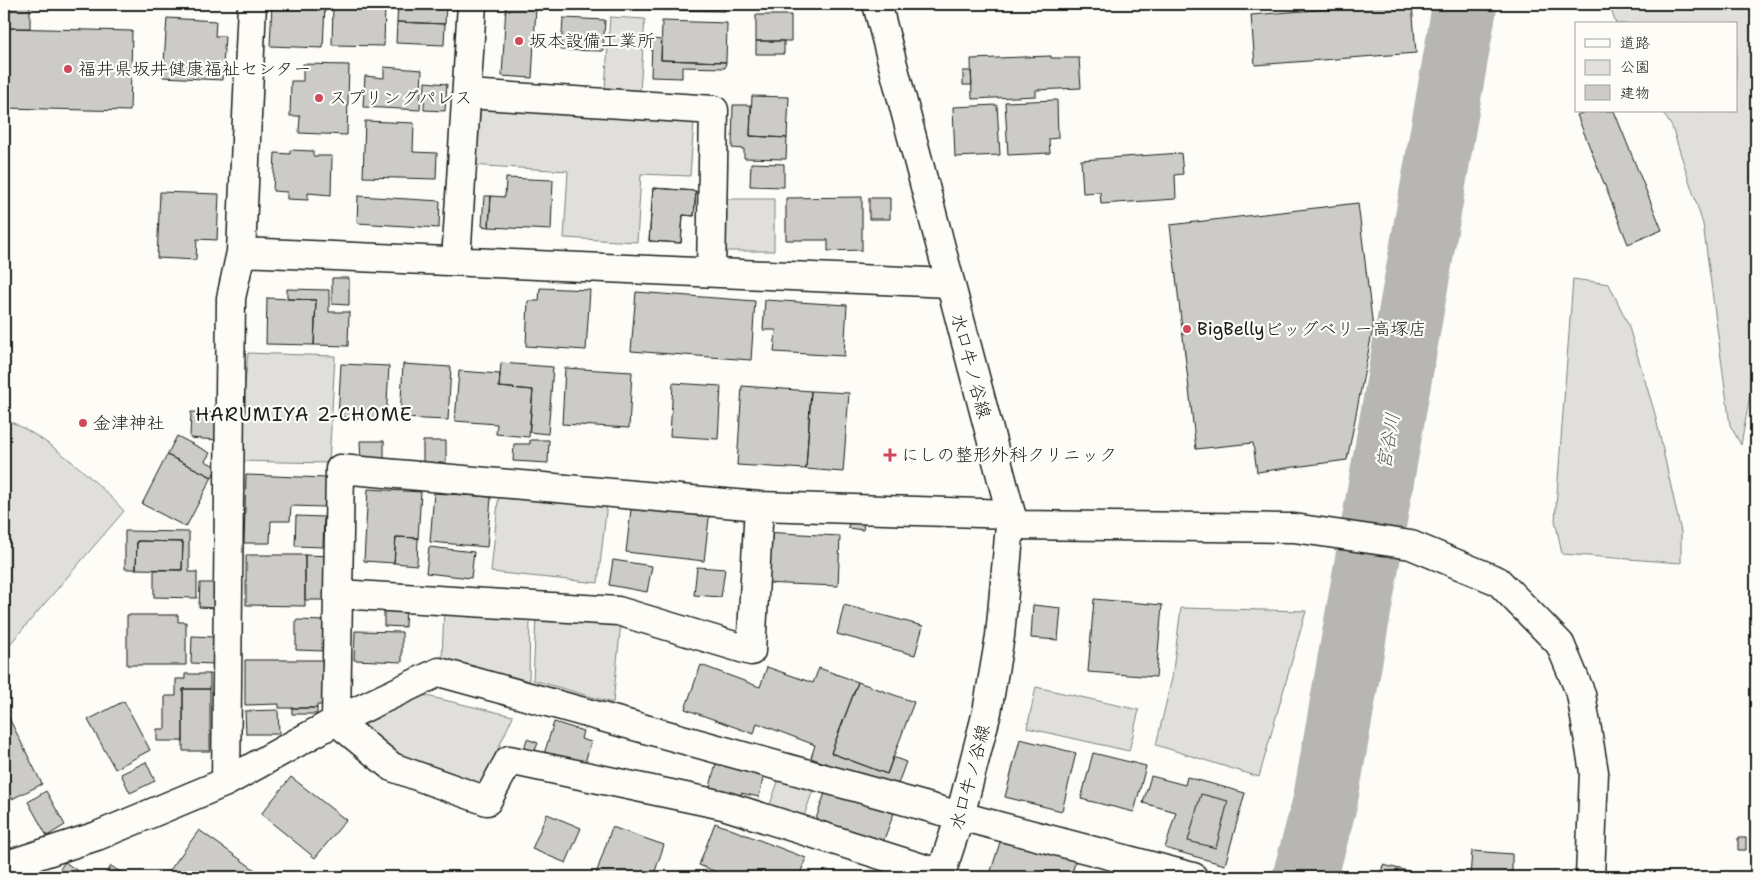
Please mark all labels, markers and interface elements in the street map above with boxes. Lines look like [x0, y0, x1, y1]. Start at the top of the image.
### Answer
legend [1575, 22, 1738, 112]
place label: 坂本設備工業所 [529, 29, 655, 53]
text: 道路 [1620, 33, 1650, 53]
marker: 坂本設備工業所 [513, 35, 525, 47]
place label: 福井県坂井健康福祉センター [78, 57, 311, 81]
text: 公園 [1620, 57, 1650, 77]
marker: 福井県坂井健康福祉センター [62, 63, 74, 75]
text: 建物 [1620, 83, 1650, 103]
place label: スプリングパレス [329, 86, 472, 110]
marker: スプリングパレス [313, 92, 325, 104]
street label: 水口牛ノ谷線 [945, 311, 997, 421]
place label: BigBellyビッグベリー高塚店 [1197, 317, 1427, 341]
marker: BigBellyビッグベリー高塚店 [1181, 323, 1193, 335]
district label: HARUMIYA 2-CHOME [195, 402, 413, 427]
place label: 金津神社 [93, 411, 165, 435]
water label: 宮谷川 [1371, 411, 1405, 471]
marker: 金津神社 [77, 417, 89, 429]
place label: にしの整形外科クリニック [901, 443, 1117, 467]
marker: にしの整形外科クリニック [883, 448, 897, 462]
street label: 水口牛ノ谷線 [944, 722, 996, 832]

